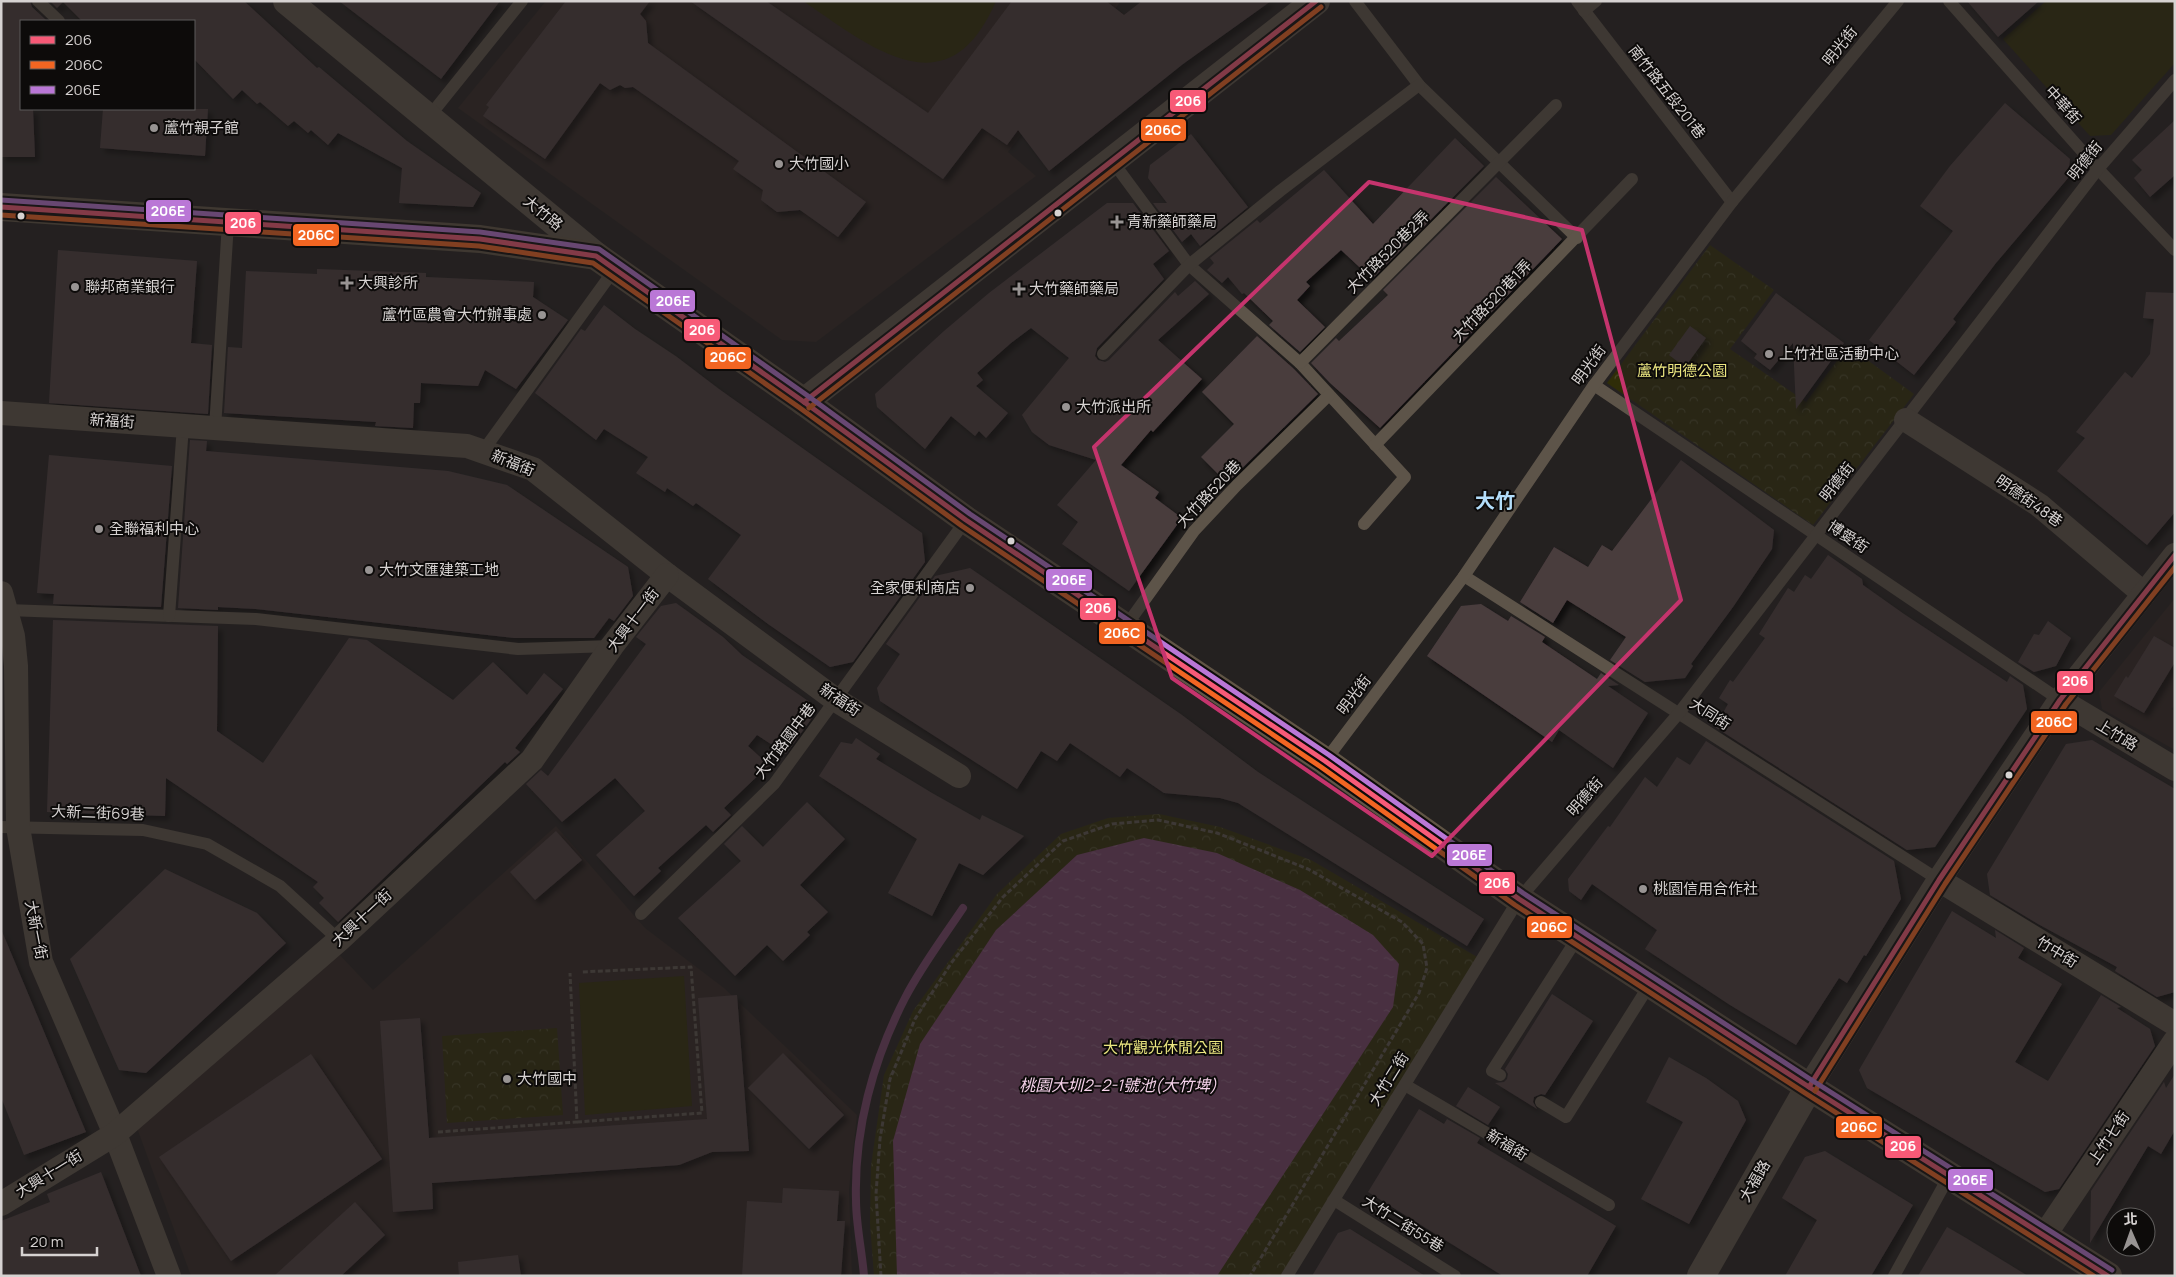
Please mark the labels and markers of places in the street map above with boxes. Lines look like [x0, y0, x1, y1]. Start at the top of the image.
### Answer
place label: 蘆竹親子館 [164, 117, 239, 138]
marker: 蘆竹親子館 [148, 122, 160, 134]
place label: 大竹國小 [789, 153, 849, 174]
marker: 大竹國小 [773, 158, 785, 170]
unlabelled marker [1053, 208, 1063, 218]
unlabelled marker [16, 211, 26, 221]
place label: 青新藥師藥局 [1127, 211, 1217, 232]
marker: 青新藥師藥局 [1111, 216, 1123, 228]
place label: 大興診所 [358, 272, 418, 293]
place label: 聯邦商業銀行 [85, 276, 175, 297]
marker: 大興診所 [340, 276, 354, 290]
place label: 大竹藥師藥局 [1029, 278, 1119, 299]
marker: 聯邦商業銀行 [69, 281, 81, 293]
marker: 大竹藥師藥局 [1013, 283, 1025, 295]
place label: 蘆竹區農會大竹辦事處 [382, 304, 532, 325]
marker: 蘆竹區農會大竹辦事處 [536, 309, 548, 321]
place label: 上竹社區活動中心 [1779, 343, 1899, 364]
marker: 上竹社區活動中心 [1763, 348, 1775, 360]
place label: 大竹派出所 [1076, 396, 1151, 417]
marker: 大竹派出所 [1060, 401, 1072, 413]
place label: 全聯福利中心 [109, 518, 199, 539]
marker: 全聯福利中心 [93, 523, 105, 535]
unlabelled marker [1006, 536, 1016, 546]
place label: 大竹文匯建築工地 [379, 559, 499, 580]
marker: 大竹文匯建築工地 [363, 564, 375, 576]
place label: 全家便利商店 [870, 577, 960, 598]
marker: 全家便利商店 [964, 582, 976, 594]
unlabelled marker [2004, 770, 2014, 780]
place label: 桃園信用合作社 [1653, 878, 1758, 899]
marker: 桃園信用合作社 [1637, 883, 1649, 895]
place label: 大竹國中 [517, 1068, 577, 1089]
marker: 大竹國中 [501, 1073, 513, 1085]

